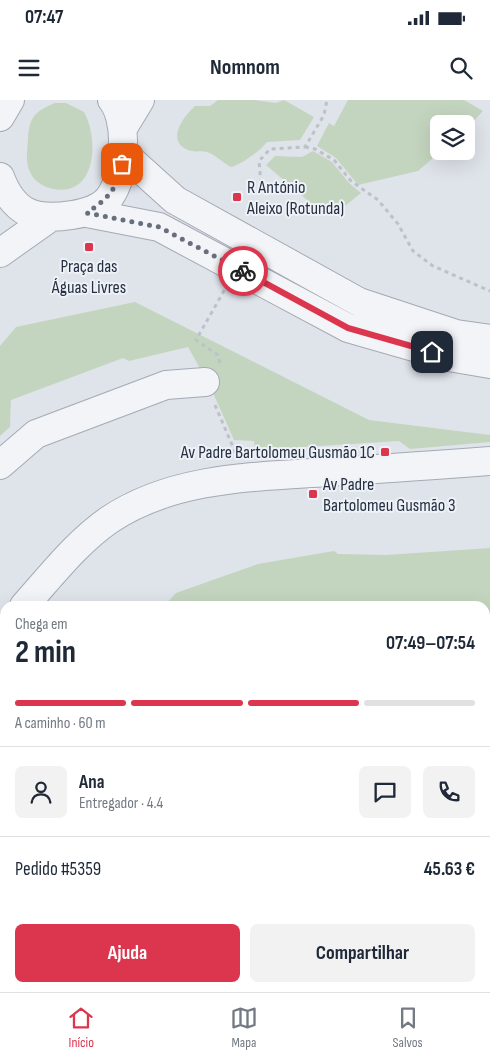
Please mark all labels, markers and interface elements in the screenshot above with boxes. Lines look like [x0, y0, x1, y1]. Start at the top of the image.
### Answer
text: 07:47 [25, 6, 63, 29]
icon: menu [15, 54, 43, 82]
text: Nomnom [210, 54, 280, 81]
icon: search [447, 54, 475, 82]
map controls [430, 115, 475, 160]
button: layers [430, 115, 475, 160]
pin [101, 143, 143, 185]
icon: bag [108, 150, 136, 178]
place label: R António Aleixo (Rotunda) [246, 177, 344, 219]
marker: R António Aleixo (Rotunda) [231, 191, 243, 203]
marker: Praça das Águas Livres [83, 241, 95, 253]
courier [218, 246, 268, 296]
place label: Praça das Águas Livres [51, 256, 126, 298]
icon: bike [229, 257, 257, 285]
pin [411, 331, 453, 373]
icon: home [418, 338, 446, 366]
place label: Av Padre Bartolomeu Gusmão 1C [180, 442, 375, 463]
marker: Av Padre Bartolomeu Gusmão 1C [379, 446, 391, 458]
place label: Av Padre Bartolomeu Gusmão 3 [322, 474, 456, 516]
marker: Av Padre Bartolomeu Gusmão 3 [307, 488, 319, 500]
text: Chega em [15, 615, 68, 634]
text: 07:49–07:54 [386, 632, 475, 655]
text: 2 min [15, 633, 76, 672]
text: A caminho · 60 m [15, 714, 106, 733]
button: person [15, 766, 67, 818]
button: chat [359, 766, 411, 818]
button: phone [423, 766, 475, 818]
text: Ana [79, 771, 105, 794]
text: Entregador · 4.4 [79, 794, 163, 813]
text: Pedido #5359 [15, 858, 101, 881]
text: 45.63 € [424, 858, 475, 881]
button: Ajuda [15, 924, 240, 982]
button: Compartilhar [250, 924, 475, 982]
tab: Início [67, 1004, 95, 1051]
tab: Mapa [230, 1004, 258, 1051]
tab: Salvos [393, 1004, 423, 1051]

